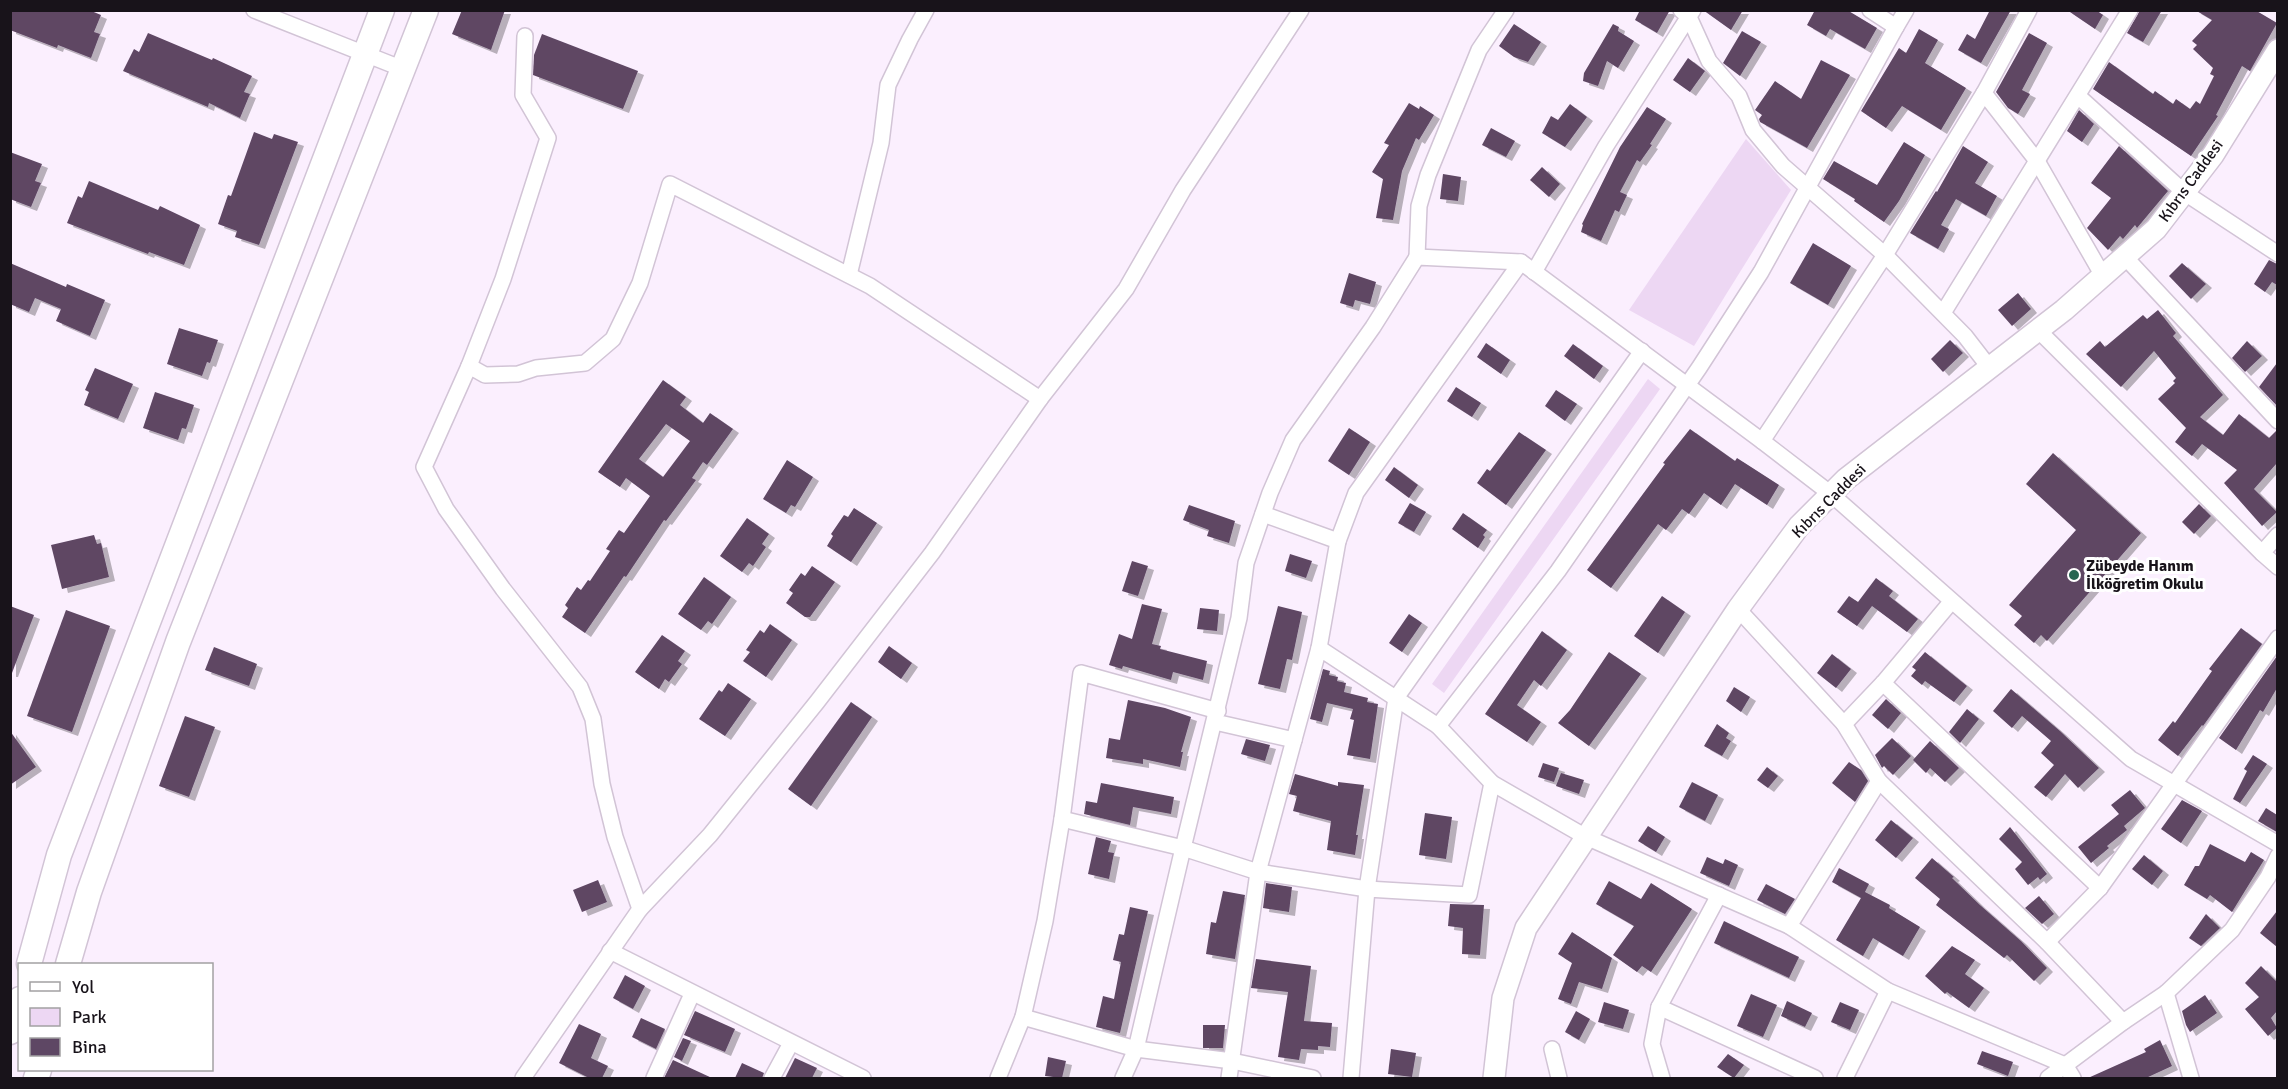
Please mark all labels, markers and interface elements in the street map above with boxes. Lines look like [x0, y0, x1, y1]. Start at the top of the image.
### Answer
street label: Kıbrıs Caddesi [2154, 136, 2228, 226]
street label: Kıbrıs Caddesi [1788, 460, 1870, 542]
place label: Zübeyde Hanım İlköğretim Okulu [2086, 556, 2204, 594]
marker: Zübeyde Hanım İlköğretim Okulu [2067, 568, 2081, 582]
legend [18, 963, 213, 1071]
text: Yol [72, 976, 95, 998]
text: Park [72, 1006, 107, 1028]
text: Bina [72, 1036, 107, 1058]

